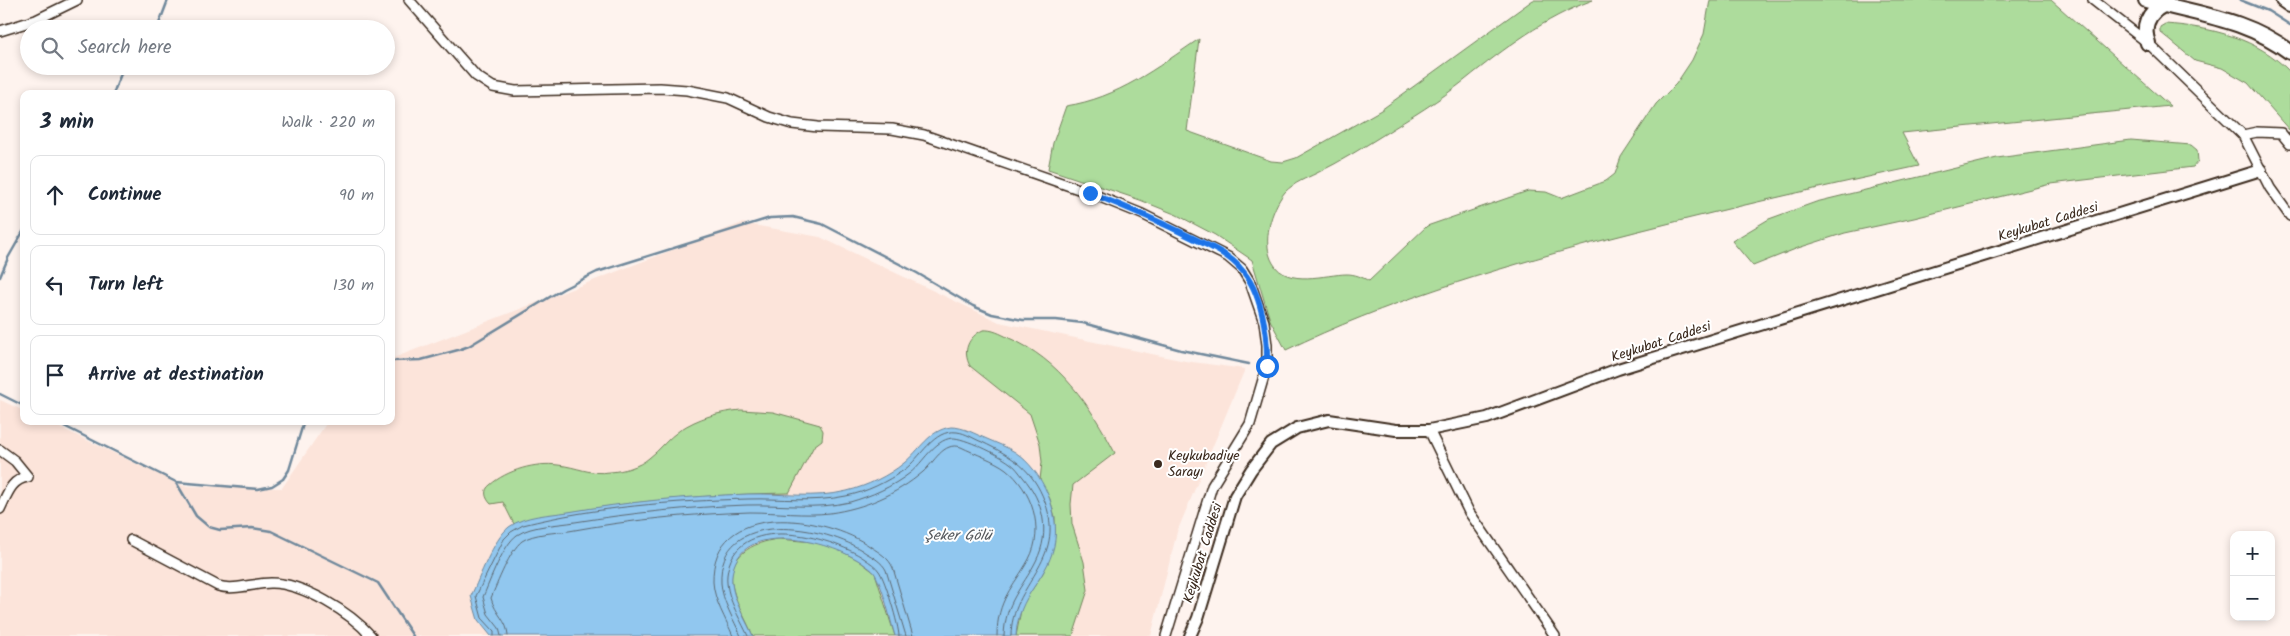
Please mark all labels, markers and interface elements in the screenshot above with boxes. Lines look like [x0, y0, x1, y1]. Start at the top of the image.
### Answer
search box [20, 20, 395, 75]
text: Search here [78, 33, 172, 63]
icon: search [38, 34, 66, 62]
text: 3 min [40, 106, 94, 139]
text: Walk · 220 m [281, 110, 375, 135]
text: Continue [88, 180, 161, 210]
icon: ahead [41, 181, 69, 209]
route end [1079, 182, 1102, 205]
text: 90 m [339, 183, 374, 208]
street label: Keykubat Caddesi [1995, 196, 2102, 248]
text: Turn left [88, 270, 163, 300]
icon: left [41, 271, 69, 299]
text: 130 m [333, 273, 374, 298]
street label: Keykubat Caddesi [1608, 315, 1714, 369]
route start [1256, 355, 1279, 378]
text: Arrive at destination [88, 360, 264, 390]
icon: arrive [41, 361, 69, 389]
place label: Keykubadiye Sarayı [1168, 445, 1240, 483]
marker: Keykubadiye Sarayı [1152, 458, 1164, 470]
street label: Keykubat Caddesi [1177, 499, 1229, 606]
water label: Şeker Gölü [925, 524, 993, 548]
map controls [2230, 531, 2275, 621]
button: + [2230, 531, 2275, 576]
button: − [2230, 576, 2275, 621]

